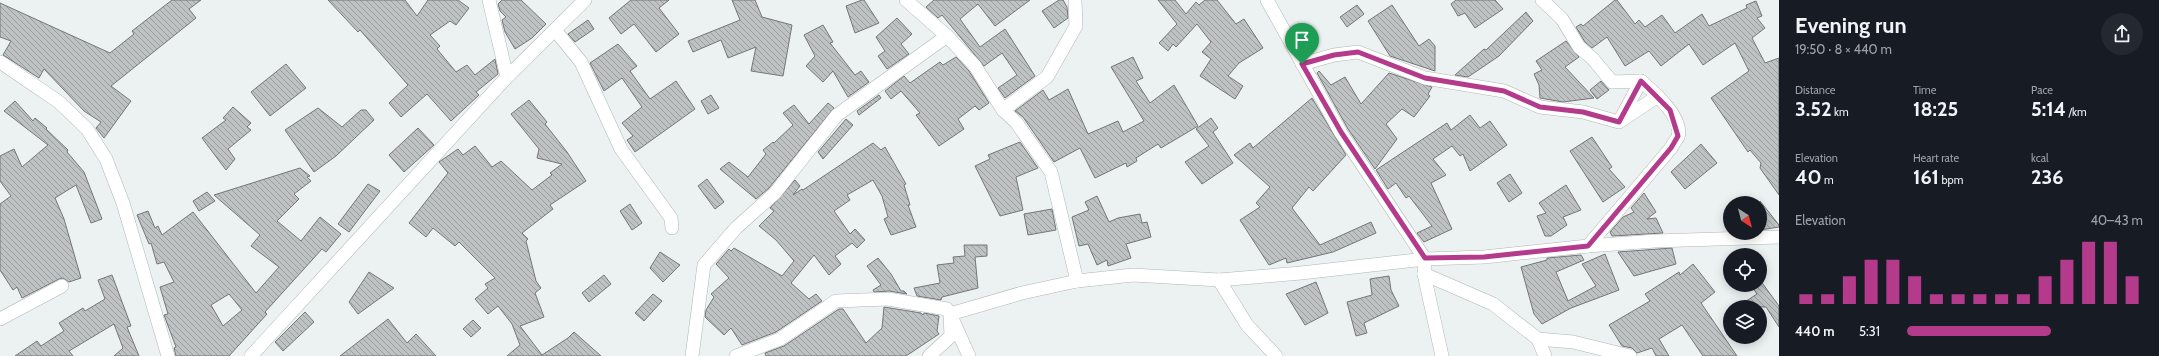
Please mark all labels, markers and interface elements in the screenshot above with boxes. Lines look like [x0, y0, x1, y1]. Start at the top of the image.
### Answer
text: Evening run [1795, 12, 1907, 39]
button: share [2101, 13, 2143, 55]
pin [1285, 23, 1319, 64]
icon: arrive [1291, 29, 1313, 51]
text: 19:50 · 8 × 440 m [1795, 41, 1892, 57]
text: Distance [1795, 83, 1836, 97]
text: Time [1913, 83, 1936, 97]
text: Pace [2031, 83, 2053, 97]
text: 3.52 [1795, 97, 1832, 121]
text: 18:25 [1913, 97, 1958, 121]
text: 5:14 [2031, 97, 2066, 121]
text: km [1832, 105, 1849, 119]
text: /km [2066, 105, 2087, 119]
text: Elevation [1795, 151, 1838, 165]
text: Heart rate [1913, 151, 1959, 165]
text: kcal [2031, 151, 2049, 165]
text: 40 [1795, 165, 1822, 189]
text: 161 [1913, 165, 1939, 189]
text: 236 [2031, 165, 2064, 189]
text: m [1822, 173, 1834, 187]
text: bpm [1939, 173, 1963, 187]
north arrow [1723, 196, 1767, 240]
map controls [1723, 196, 1767, 344]
text: Elevation [1795, 212, 1846, 228]
text: 40–43 m [2090, 212, 2143, 228]
button: locate [1723, 248, 1767, 292]
button: layers [1723, 300, 1767, 344]
text: 440 m [1795, 323, 1835, 339]
text: 5:31 [1859, 323, 1880, 339]

